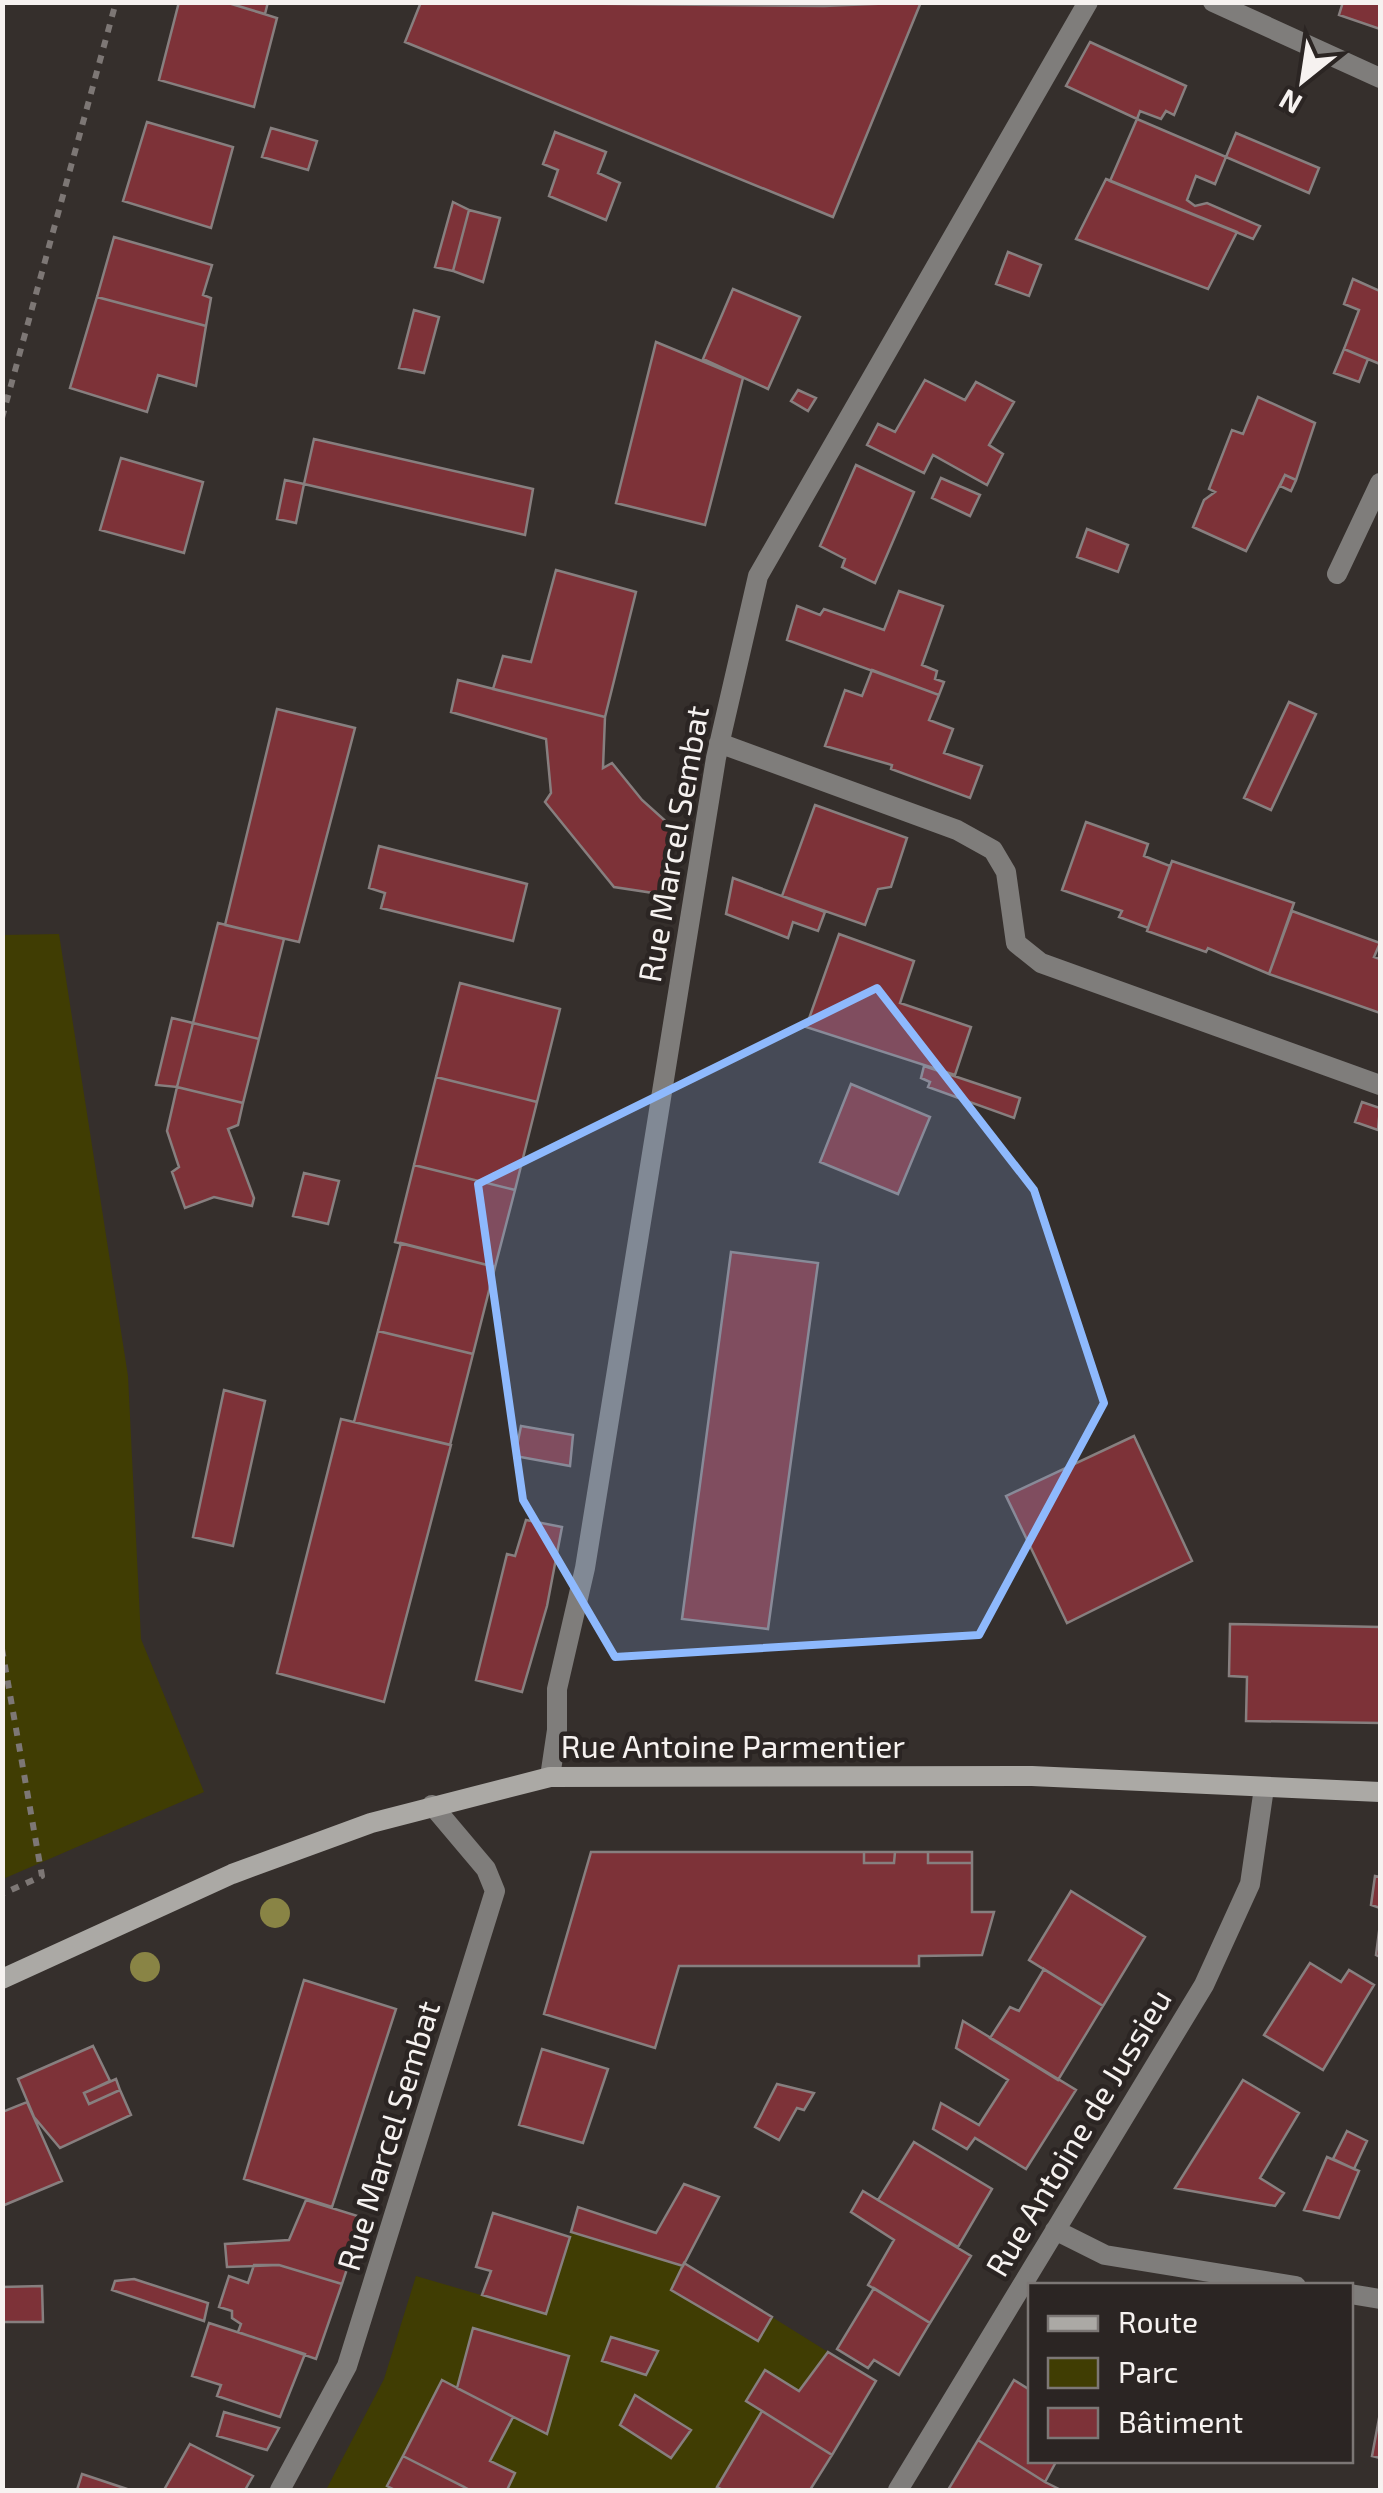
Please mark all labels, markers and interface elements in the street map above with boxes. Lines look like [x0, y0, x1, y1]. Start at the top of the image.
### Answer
north arrow [1253, 30, 1353, 130]
text: N [1273, 83, 1307, 122]
street label: Rue Marcel Sembat [629, 702, 715, 985]
street label: Rue Antoine Parmentier [561, 1726, 905, 1764]
street label: Rue Antoine de Jussieu [976, 1981, 1178, 2282]
street label: Rue Marcel Sembat [328, 1996, 446, 2275]
legend [1028, 2283, 1353, 2463]
text: Route [1118, 2303, 1198, 2339]
text: Parc [1118, 2353, 1178, 2389]
text: Bâtiment [1118, 2403, 1243, 2439]

